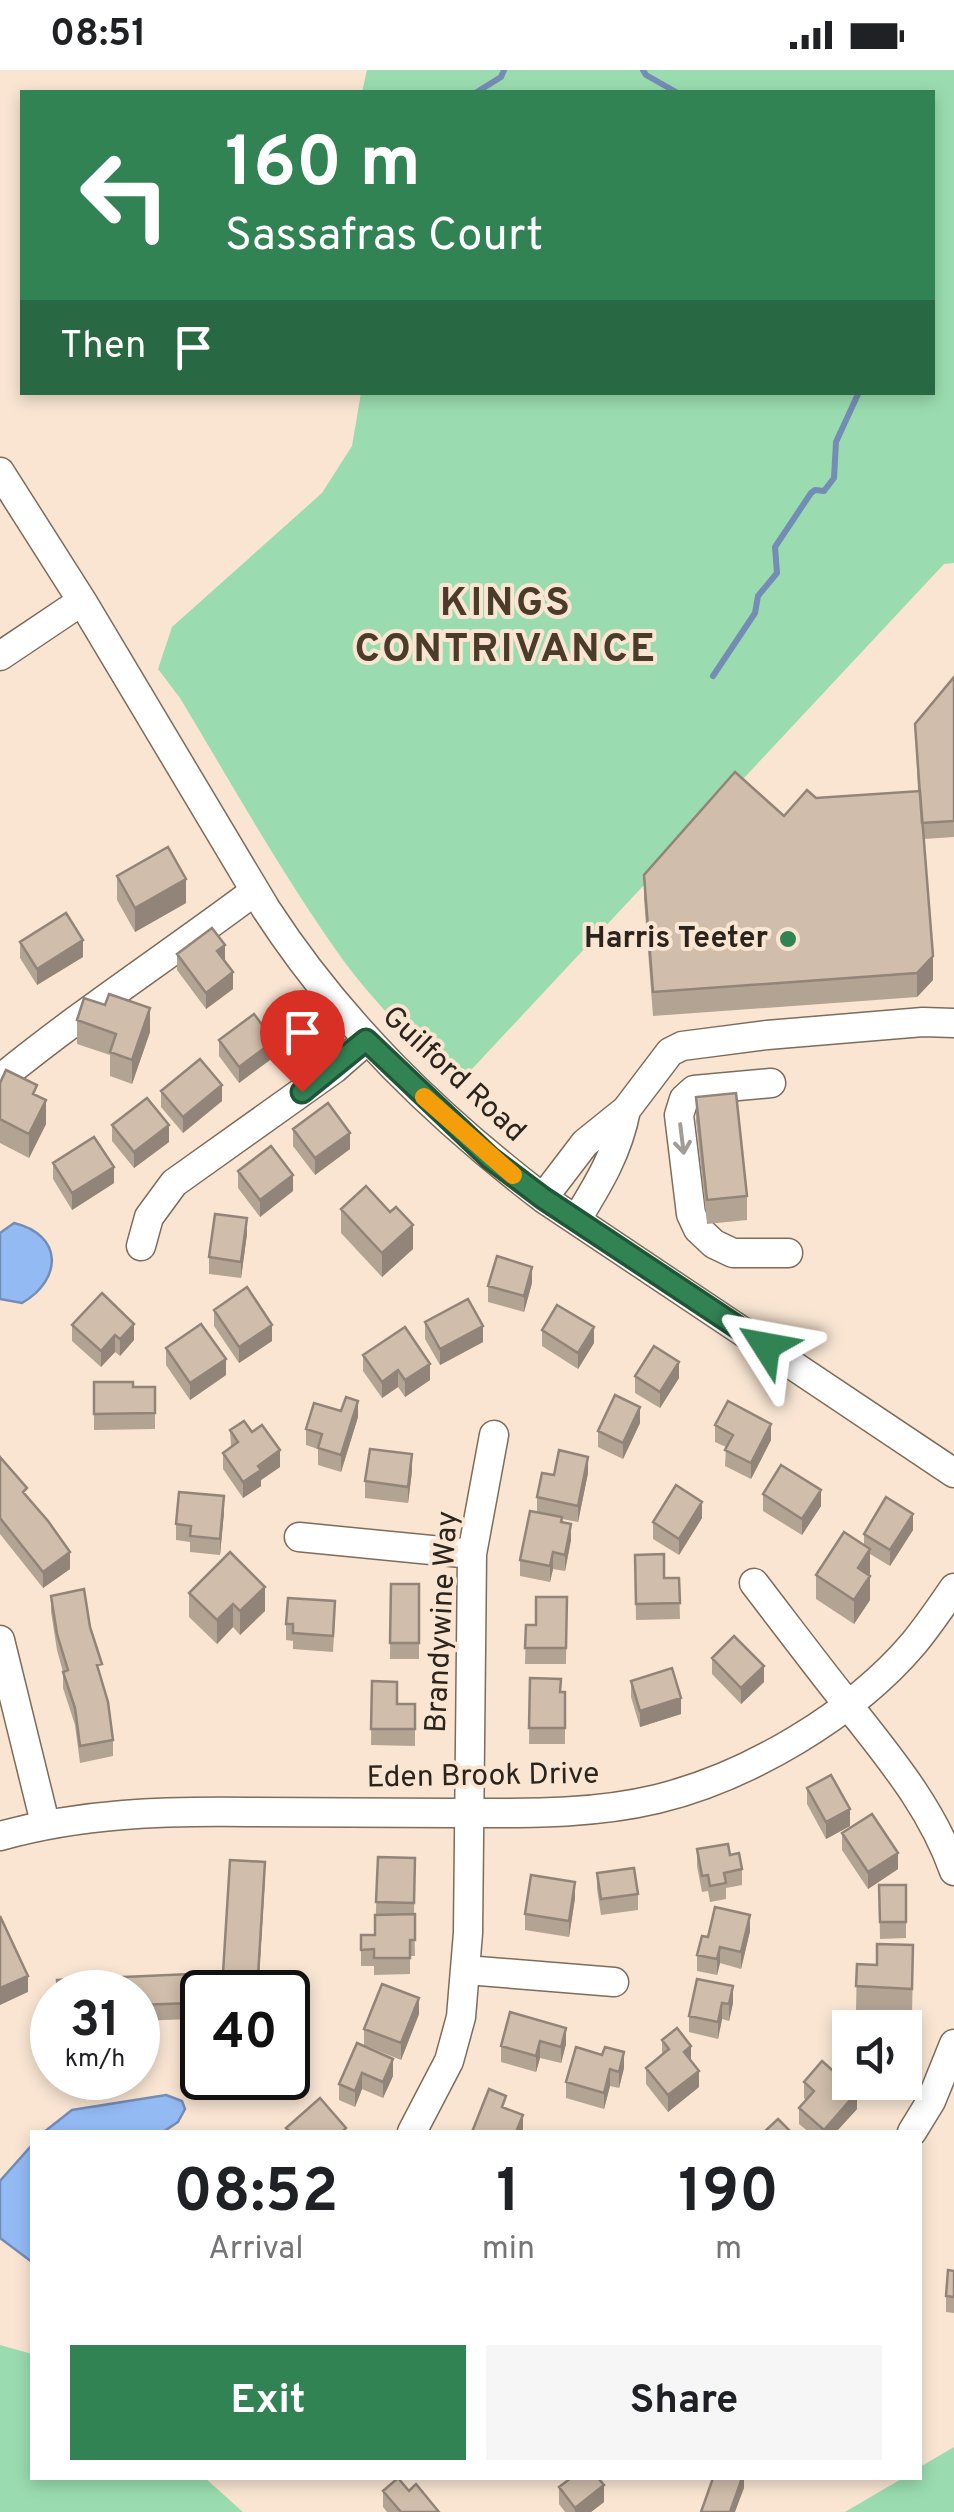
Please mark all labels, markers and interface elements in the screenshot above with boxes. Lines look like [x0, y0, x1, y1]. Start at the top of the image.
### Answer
text: 08:51 [50, 11, 147, 60]
text: 160 m [225, 122, 421, 211]
icon: left [60, 130, 190, 260]
text: Sassafras Court [225, 209, 543, 266]
icon: arrive [166, 320, 221, 375]
text: Then [60, 323, 146, 372]
district label: KINGS CONTRIVANCE [355, 580, 657, 676]
place label: Harris Teeter [584, 921, 768, 958]
marker: Harris Teeter [777, 928, 799, 950]
pin [260, 990, 345, 1093]
street label: Guilford Road [373, 999, 533, 1151]
icon: arrive [275, 1005, 330, 1060]
one-way arrow [673, 1123, 692, 1155]
position arrow [714, 1294, 818, 1398]
street label: Brandywine Way [419, 1510, 467, 1734]
street label: Eden Brook Drive [366, 1756, 600, 1798]
speed limit sign: 40 [180, 1970, 310, 2100]
text: 31 [70, 1991, 120, 2054]
map controls [832, 2010, 922, 2100]
button: sound [832, 2010, 922, 2100]
text: km/h [65, 2044, 125, 2076]
text: 08:52 [173, 2157, 338, 2233]
text: 1 [496, 2157, 520, 2233]
text: 190 [678, 2157, 779, 2233]
text: Arrival [208, 2230, 304, 2270]
text: min [482, 2230, 535, 2270]
text: m [715, 2230, 742, 2270]
button: Exit [70, 2345, 466, 2460]
button: Share [486, 2345, 882, 2460]

